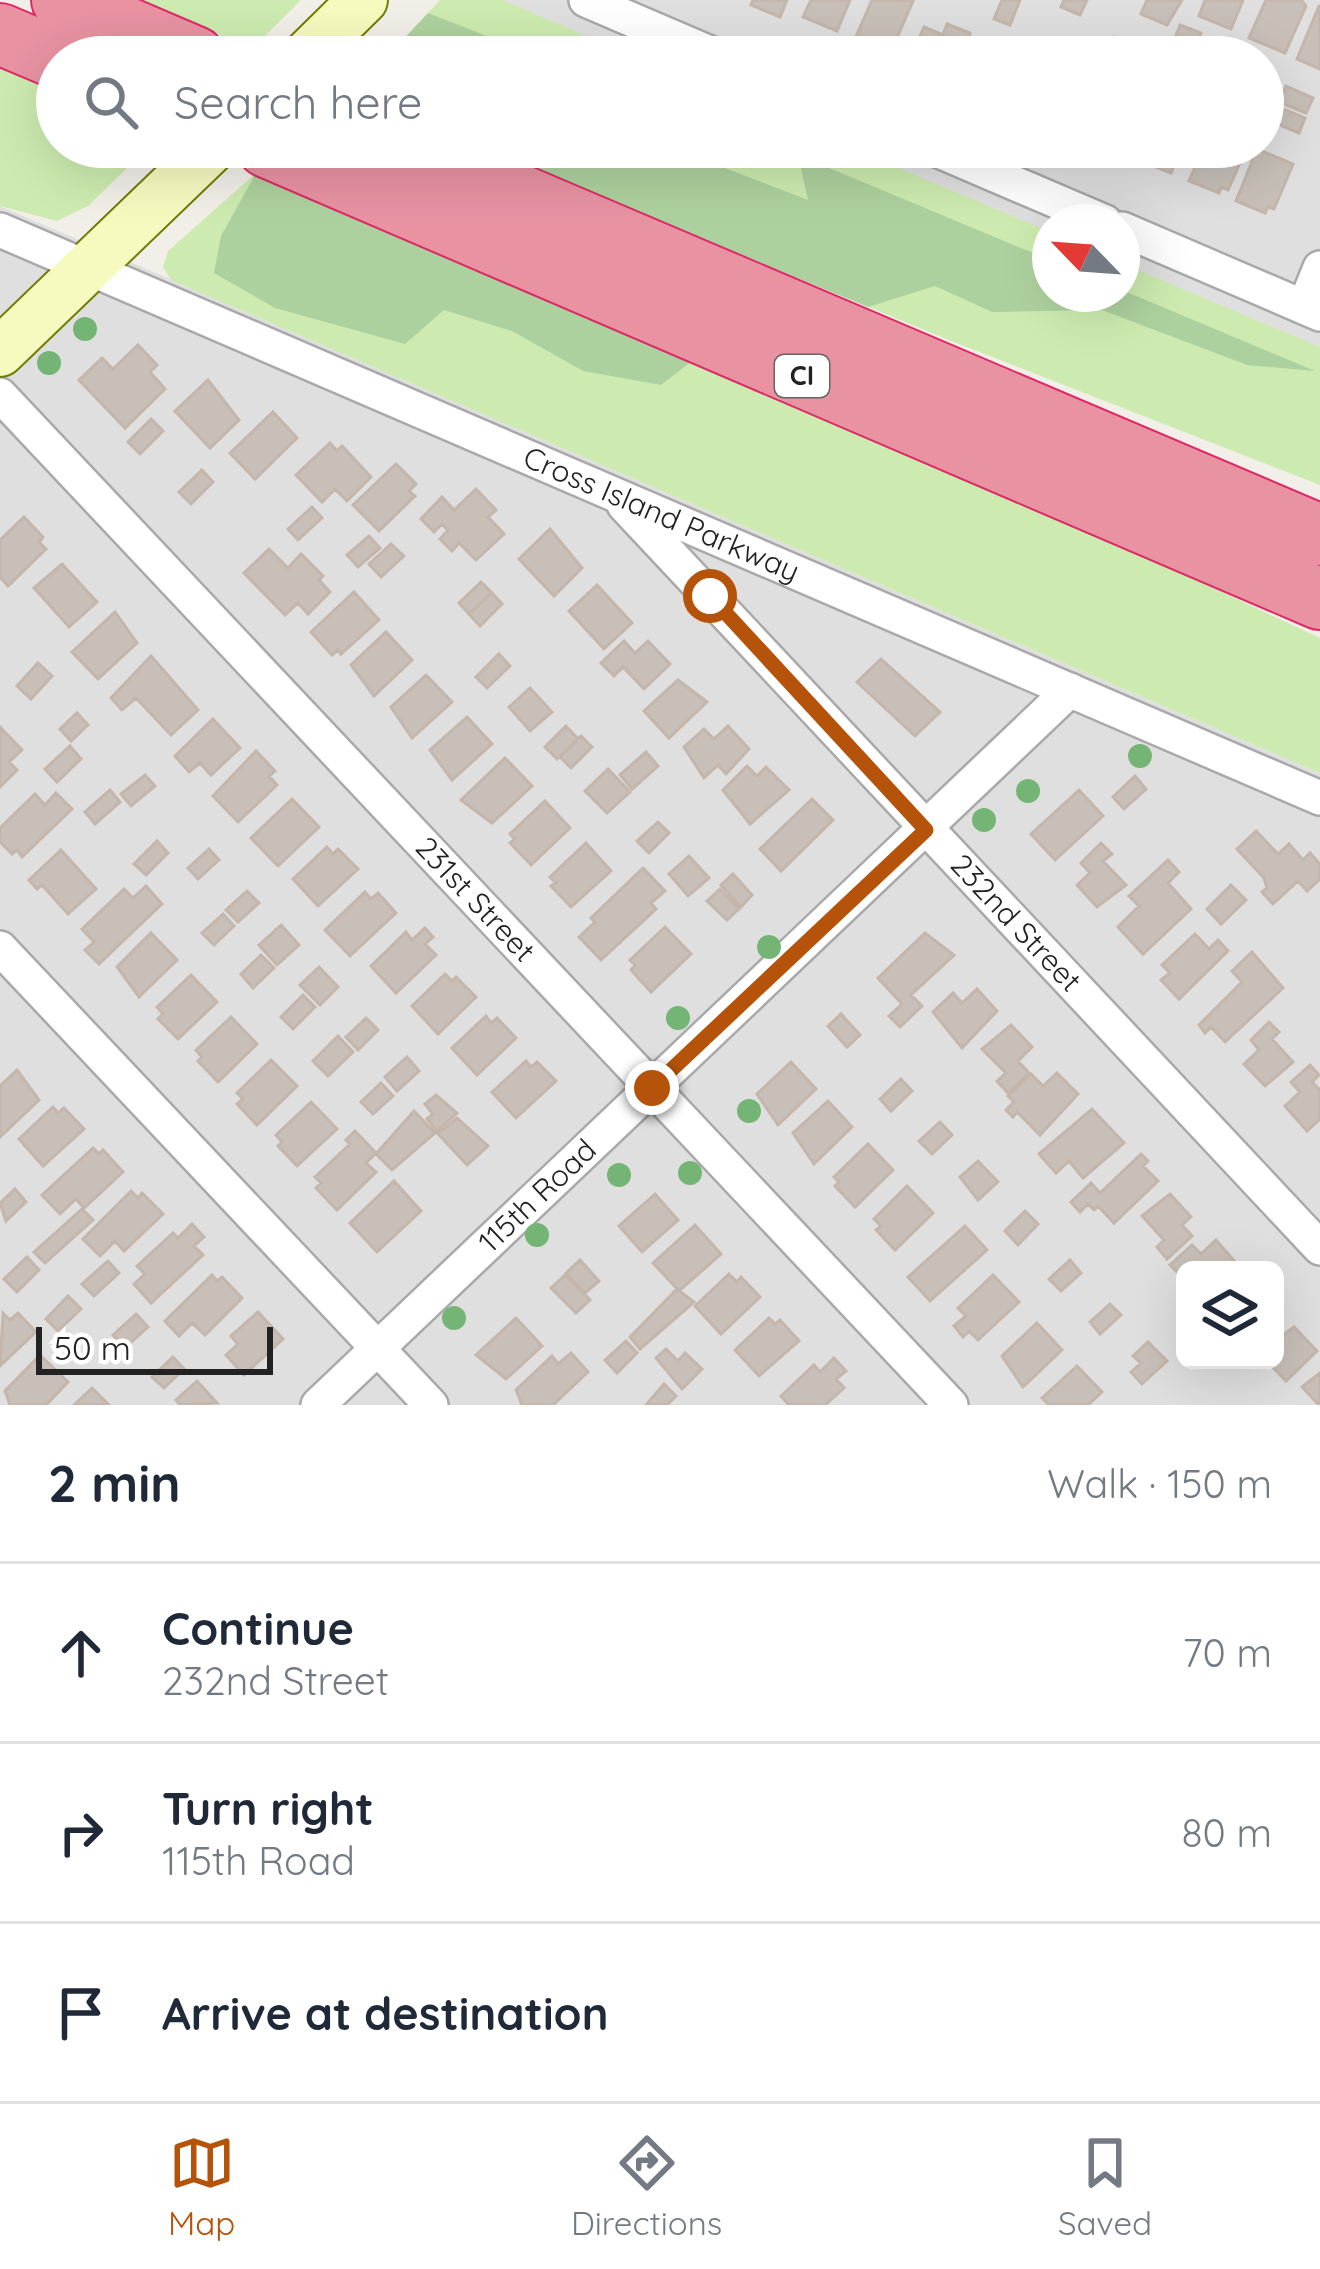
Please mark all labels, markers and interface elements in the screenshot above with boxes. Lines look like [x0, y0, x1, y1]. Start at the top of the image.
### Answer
search box [36, 36, 1284, 168]
icon: search [78, 69, 144, 135]
text: Search here [174, 74, 422, 130]
north arrow [1032, 204, 1140, 312]
road number: CI [775, 355, 829, 397]
street label: Cross Island Parkway [518, 438, 806, 590]
route start [683, 569, 737, 623]
street label: 231st Street [408, 828, 544, 969]
street label: 232nd Street [943, 846, 1090, 999]
route end [625, 1061, 679, 1115]
street label: 115th Road [470, 1131, 604, 1260]
map controls [1176, 1261, 1284, 1369]
button: layers [1176, 1261, 1284, 1369]
scale bar [36, 1321, 273, 1374]
text: 50 m [54, 1327, 131, 1368]
text: 2 min [48, 1451, 181, 1515]
text: Walk · 150 m [1047, 1459, 1272, 1508]
text: Continue [162, 1600, 354, 1656]
icon: ahead [48, 1620, 114, 1686]
text: 70 m [1183, 1628, 1272, 1677]
text: 232nd Street [162, 1656, 389, 1705]
text: Turn right [162, 1780, 374, 1836]
icon: right [48, 1800, 114, 1866]
text: 80 m [1182, 1808, 1272, 1857]
text: 115th Road [162, 1836, 355, 1885]
icon: arrive [48, 1980, 114, 2046]
text: Arrive at destination [162, 1985, 608, 2041]
tab: Map [168, 2130, 235, 2243]
tab: Directions [571, 2130, 722, 2243]
tab: Saved [1058, 2130, 1152, 2243]

